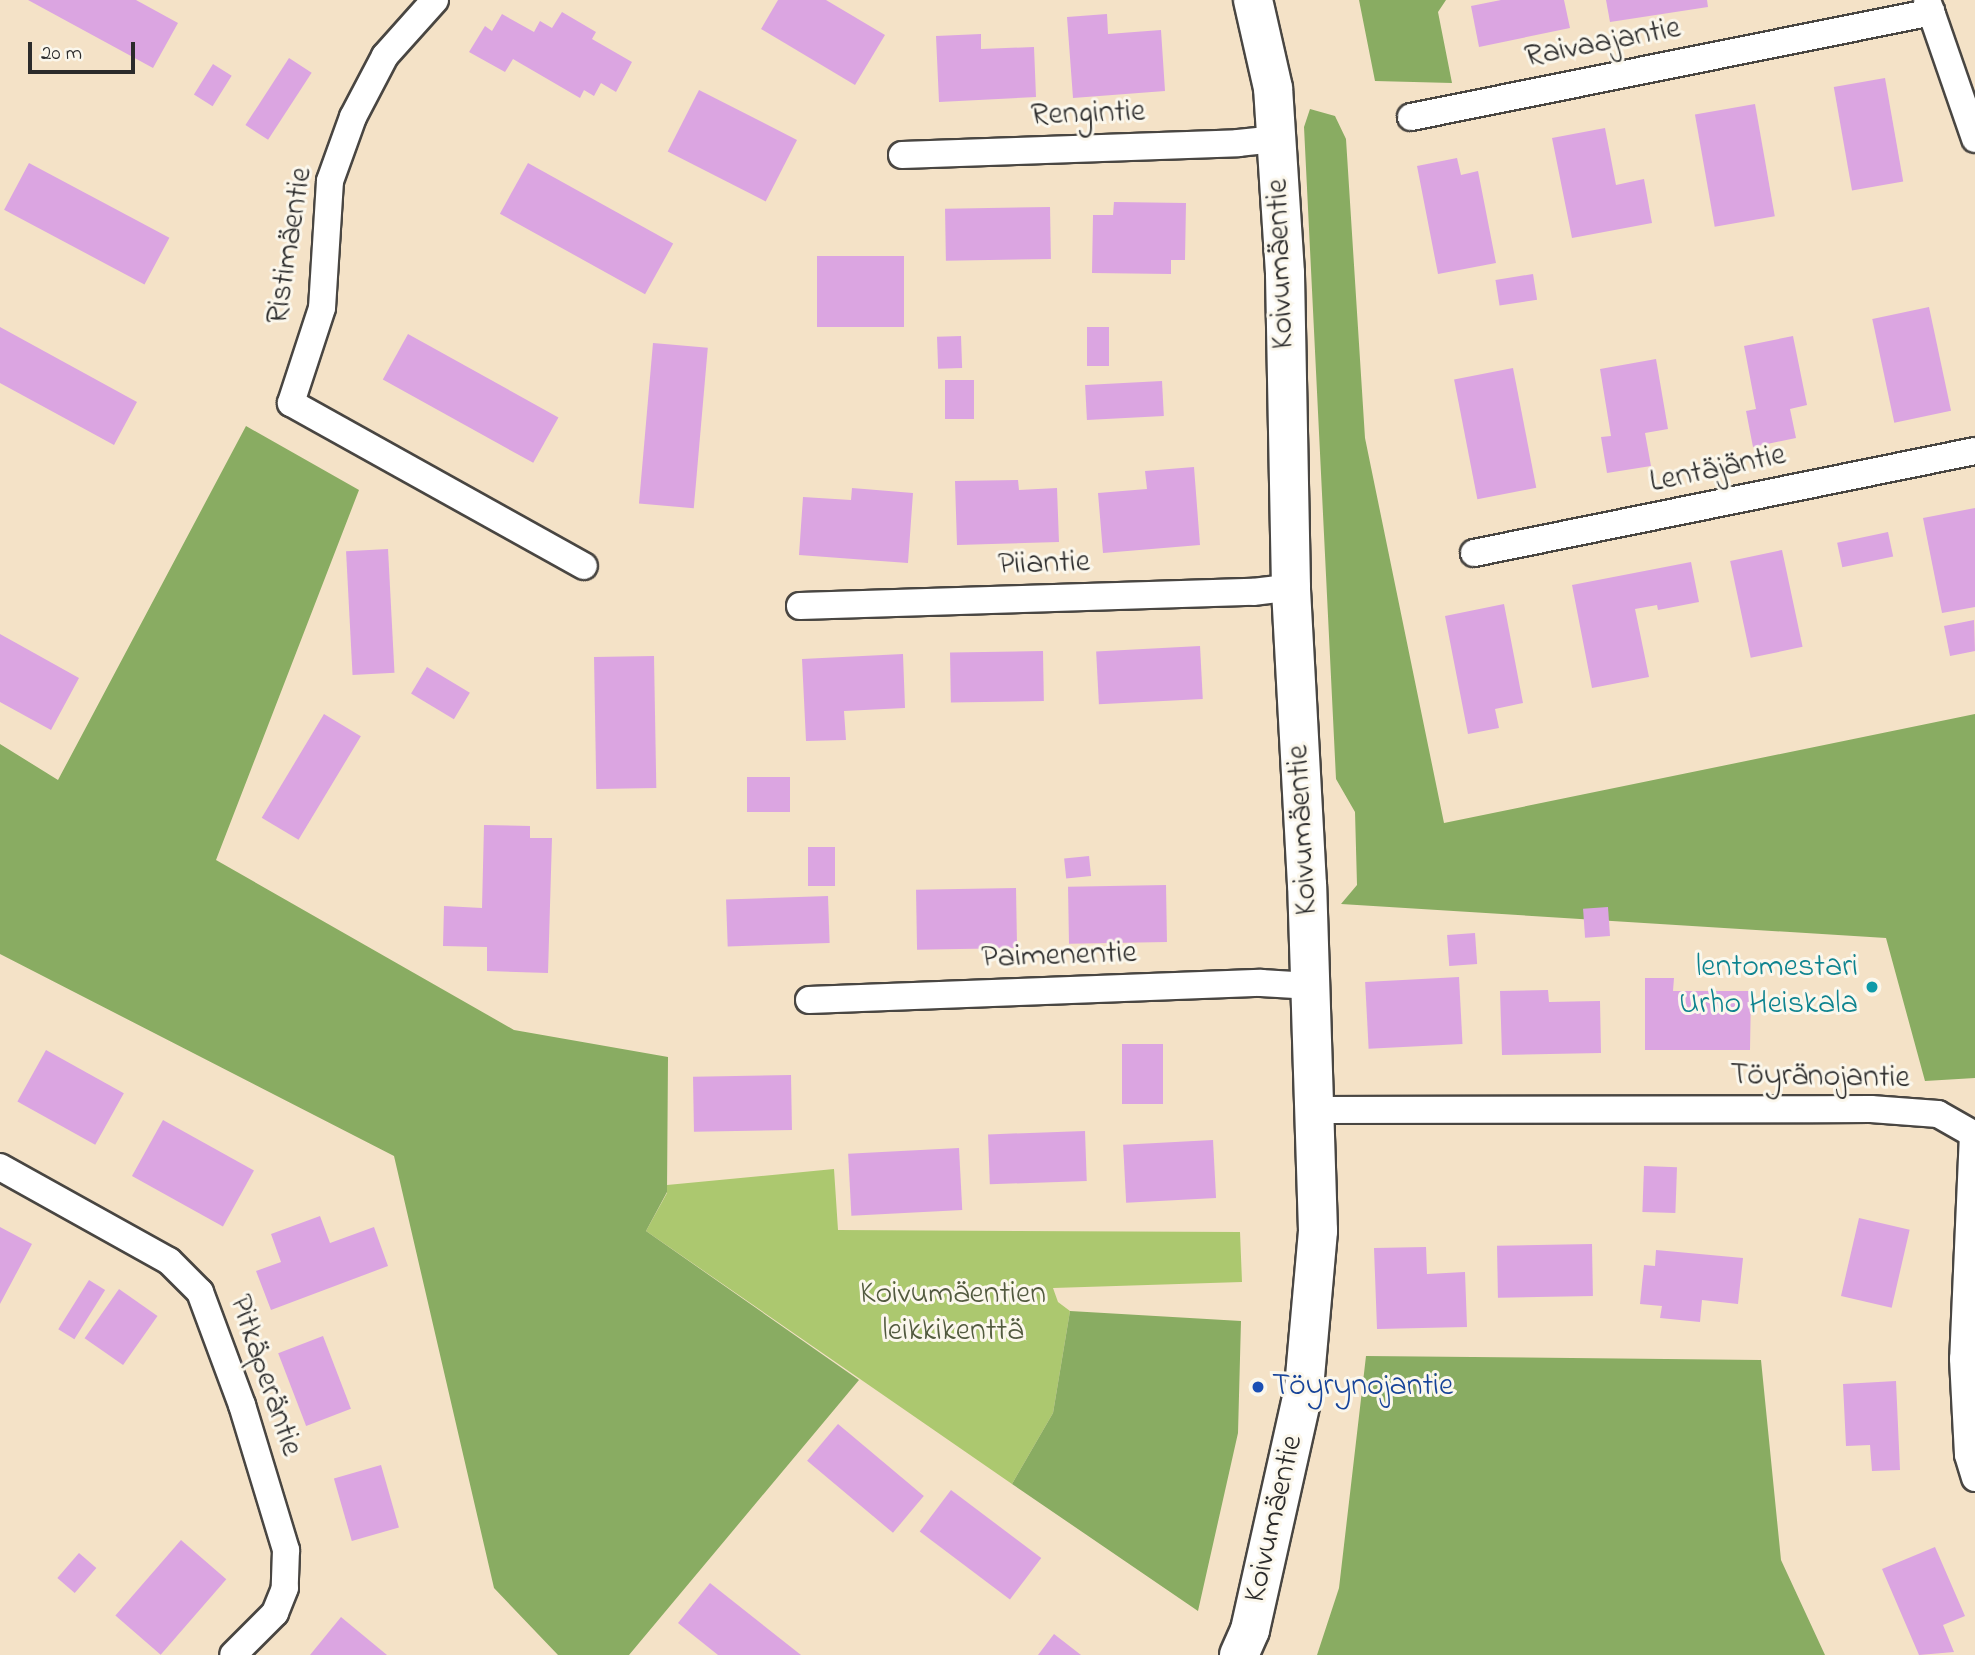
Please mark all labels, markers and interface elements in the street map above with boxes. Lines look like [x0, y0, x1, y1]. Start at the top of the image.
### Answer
street label: Raivaajantie [1522, 10, 1684, 78]
scale bar [32, 28, 138, 72]
text: 20 m [41, 39, 82, 69]
street label: Rengintie [1030, 94, 1146, 136]
street label: Ristimäentie [260, 165, 322, 327]
street label: Koivumäentie [1260, 178, 1304, 350]
street label: Lentäjäntie [1646, 437, 1790, 503]
street label: Piiantie [997, 544, 1091, 586]
street label: Koivumäentie [1280, 744, 1328, 916]
street label: Paimenentie [981, 935, 1137, 979]
place label: lentomestari Urho Heiskala [1679, 950, 1858, 1025]
marker: lentomestari Urho Heiskala [1864, 979, 1880, 995]
street label: Töyränojantie [1730, 1057, 1910, 1099]
park label: Koivumäentien leikkikenttä [860, 1277, 1046, 1352]
street label: Pitkäperäntie [219, 1290, 309, 1462]
place label: Töyrynojantie [1272, 1368, 1453, 1406]
marker: Töyrynojantie [1250, 1379, 1266, 1395]
street label: Koivumäentie [1237, 1432, 1313, 1606]

